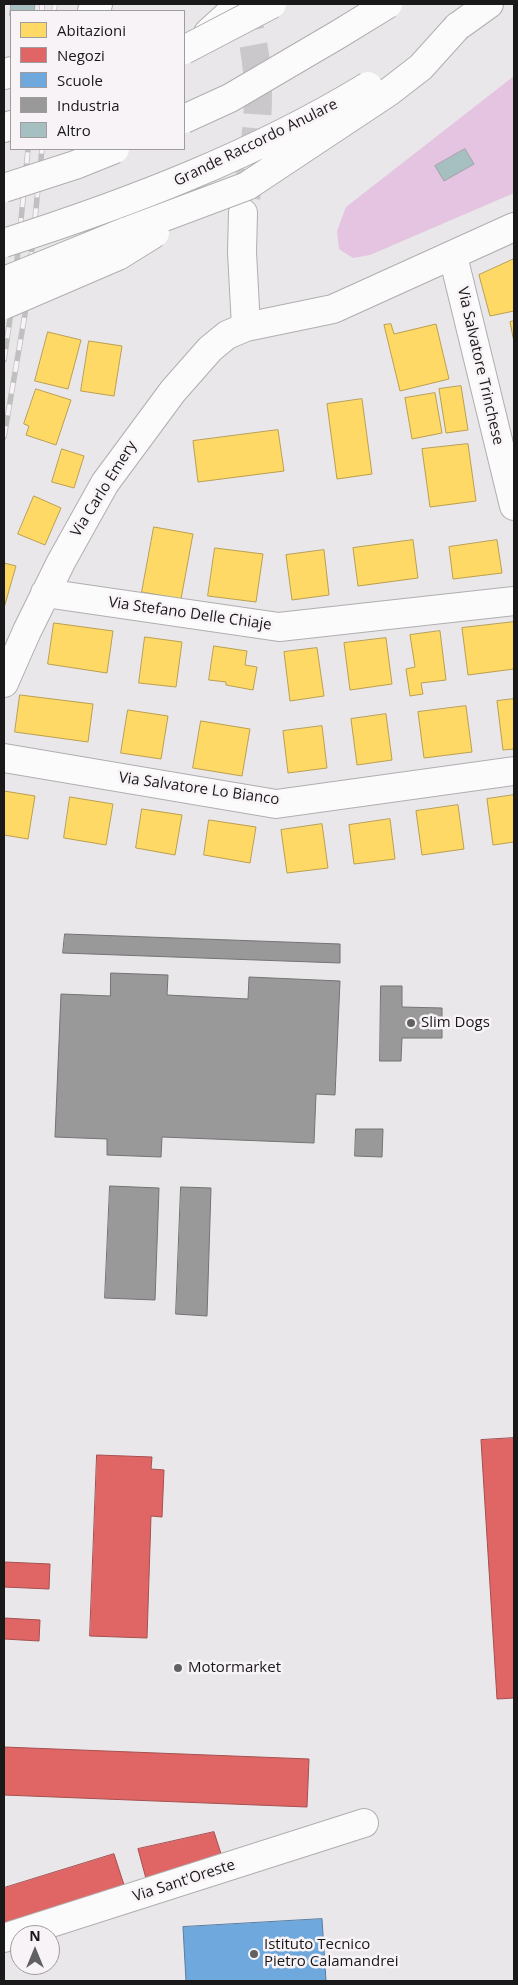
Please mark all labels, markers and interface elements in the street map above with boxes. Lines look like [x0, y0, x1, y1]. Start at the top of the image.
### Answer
legend [10, 10, 185, 150]
text: Abitazioni [57, 20, 126, 40]
text: Negozi [57, 45, 105, 65]
text: Scuole [57, 70, 103, 90]
text: Industria [57, 95, 120, 115]
street label: Grande Raccordo Anulare [171, 95, 341, 191]
text: Altro [57, 120, 91, 140]
street label: Via Salvatore Trinchese [453, 285, 507, 447]
street label: Via Carlo Emery [67, 438, 141, 540]
street label: Via Stefano Delle Chiaje [107, 594, 273, 634]
street label: Via Salvatore Lo Bianco [118, 769, 280, 809]
place label: Slim Dogs [421, 1014, 490, 1032]
marker: Slim Dogs [405, 1017, 417, 1029]
place label: Motormarket [188, 1659, 281, 1677]
marker: Motormarket [172, 1662, 184, 1674]
street label: Via Sant'Oreste [131, 1856, 237, 1906]
north arrow [10, 1925, 60, 1975]
text: N [29, 1926, 41, 1945]
place label: Istituto Tecnico Pietro Calamandrei [264, 1936, 398, 1971]
marker: Istituto Tecnico Pietro Calamandrei [248, 1948, 260, 1960]

